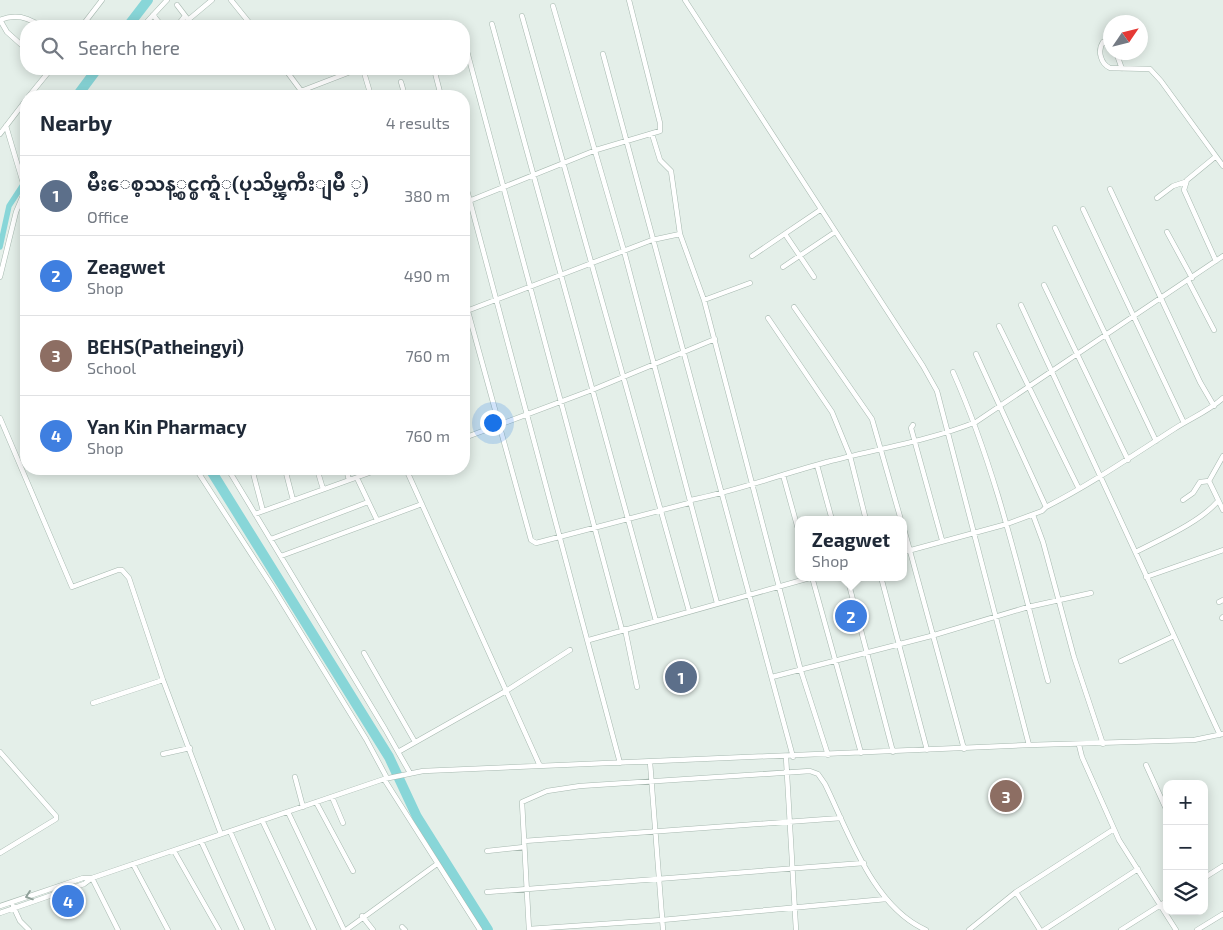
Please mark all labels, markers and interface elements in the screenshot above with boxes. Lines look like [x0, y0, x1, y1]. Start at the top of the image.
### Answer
north arrow [1103, 15, 1148, 60]
search box [20, 20, 470, 75]
icon: search [38, 34, 66, 62]
text: Search here [78, 36, 180, 59]
text: Nearby [40, 110, 112, 135]
text: 4 results [386, 113, 450, 132]
text: မ်ိဳးေစ့သန့္စင္စက္ရံု(ပုသိမ္ၾကီးျမိဳ ့) [87, 172, 369, 195]
text: 1 [53, 186, 59, 205]
text: 380 m [404, 186, 450, 205]
text: Office [87, 207, 129, 226]
text: Zeagwet [87, 255, 165, 278]
text: 2 [51, 266, 61, 285]
text: 490 m [404, 266, 450, 285]
text: Shop [87, 278, 124, 297]
text: BEHS(Patheingyi) [87, 335, 244, 358]
text: 3 [51, 346, 61, 365]
text: 760 m [405, 346, 450, 365]
text: School [87, 358, 136, 377]
your location [480, 410, 506, 436]
text: Yan Kin Pharmacy [87, 415, 247, 438]
text: 4 [51, 426, 61, 445]
text: 760 m [405, 426, 450, 445]
text: Shop [87, 438, 124, 457]
popup [795, 516, 907, 581]
text: Zeagwet [812, 528, 890, 551]
text: Shop [812, 551, 849, 570]
pin: 2 [835, 597, 867, 635]
pin: 1 [665, 658, 697, 696]
pin: 3 [990, 777, 1022, 815]
map controls [1163, 780, 1208, 915]
button: + [1163, 780, 1208, 825]
button: − [1163, 825, 1208, 870]
button: layers [1163, 870, 1208, 915]
pin: 4 [52, 882, 84, 920]
one-way arrow [25, 890, 34, 900]

